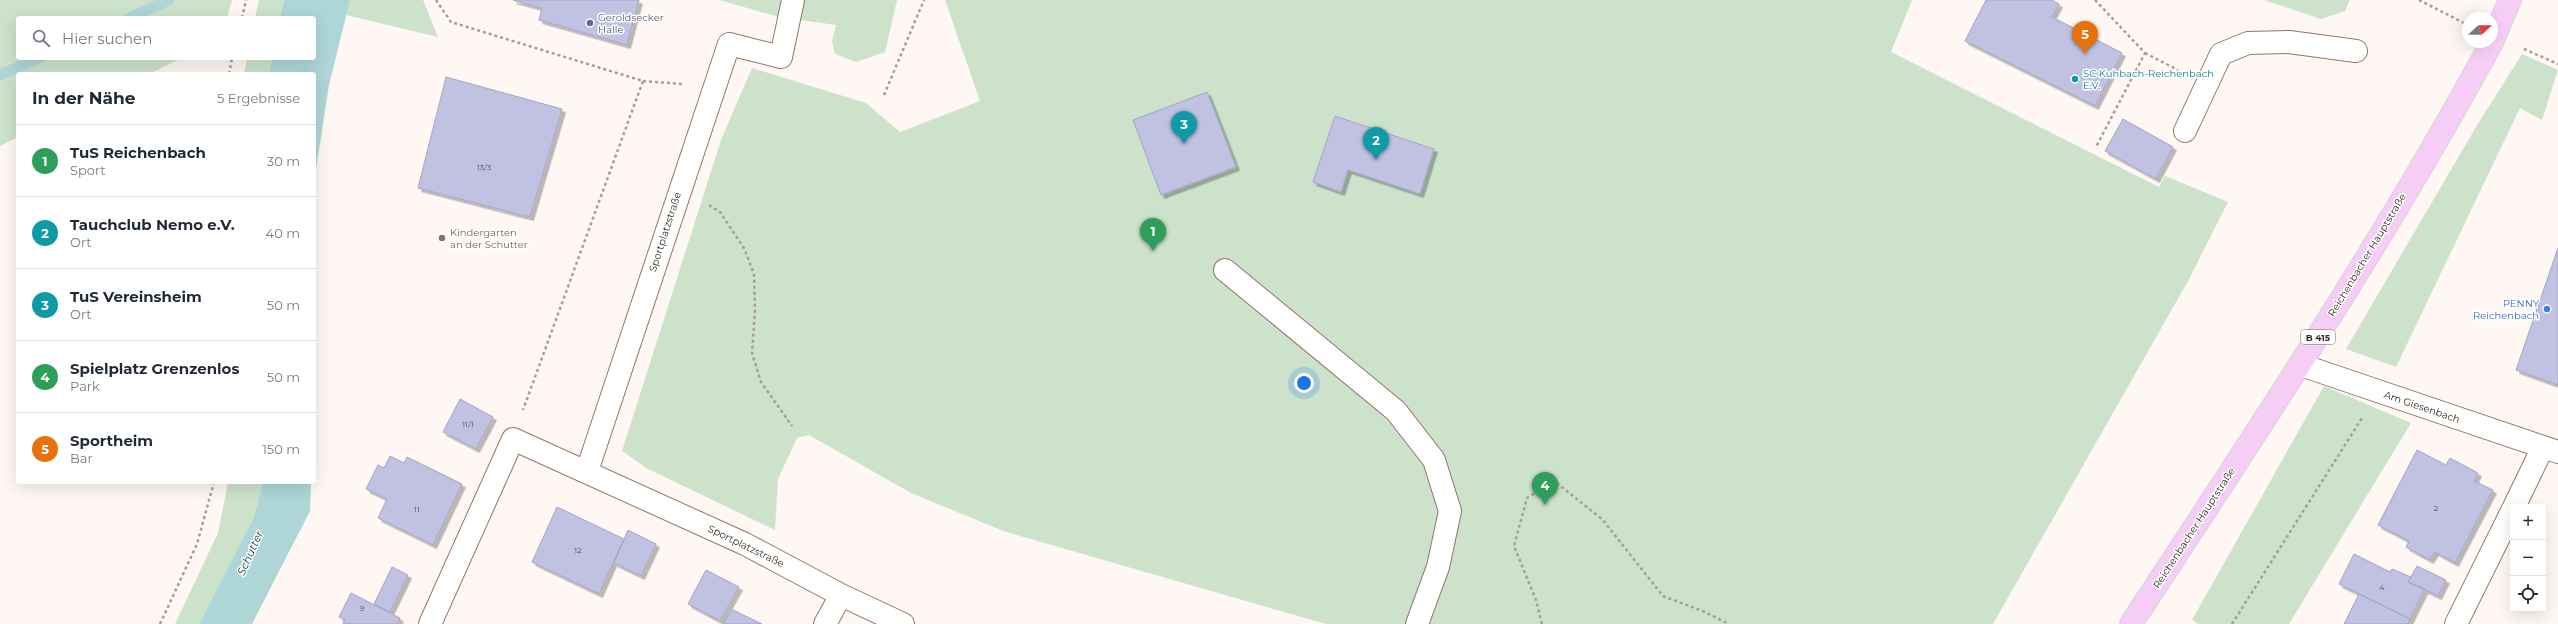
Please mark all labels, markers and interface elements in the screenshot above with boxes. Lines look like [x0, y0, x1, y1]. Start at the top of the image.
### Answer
place label: Geroldsecker Halle [598, 11, 664, 36]
north arrow [2462, 12, 2498, 48]
search box [16, 16, 316, 60]
marker: Geroldsecker Halle [585, 18, 595, 28]
pin: 5 [2072, 21, 2098, 54]
icon: search [30, 27, 52, 49]
text: Hier suchen [62, 29, 152, 48]
place label: SC Kuhbach-Reichenbach E.V. [2083, 67, 2214, 92]
marker: SC Kuhbach-Reichenbach E.V. [2070, 74, 2080, 84]
text: In der Nähe [32, 88, 136, 108]
text: 5 Ergebnisse [217, 90, 300, 106]
pin: 3 [1171, 111, 1197, 144]
pin: 2 [1363, 127, 1389, 160]
text: TuS Reichenbach [70, 143, 206, 162]
text: 1 [42, 153, 48, 169]
text: 30 m [267, 153, 300, 169]
text: Sport [70, 162, 106, 178]
house number: 13/3 [477, 162, 492, 172]
street label: Sportplatzstraße [646, 190, 684, 274]
street label: Reichenbacher Hauptstraße [2325, 191, 2409, 319]
text: Tauchclub Nemo e.V. [70, 215, 235, 234]
pin: 1 [1140, 218, 1166, 251]
text: 2 [41, 225, 49, 241]
text: 40 m [266, 225, 300, 241]
place label: Kindergarten an der Schutter [450, 226, 528, 251]
marker: Kindergarten an der Schutter [437, 233, 447, 243]
text: Ort [70, 234, 92, 250]
text: TuS Vereinsheim [70, 287, 202, 306]
text: 3 [41, 297, 49, 313]
text: 50 m [267, 297, 300, 313]
place label: PENNY Reichenbach [2473, 297, 2540, 322]
marker: PENNY Reichenbach [2542, 304, 2552, 314]
text: Ort [70, 306, 92, 322]
road number: B 415 [2301, 330, 2335, 344]
text: Spielplatz Grenzenlos [70, 359, 239, 378]
text: 4 [41, 369, 49, 385]
text: 50 m [267, 369, 300, 385]
your location [1294, 373, 1314, 393]
text: Park [70, 378, 100, 394]
street label: Am Giesenbach [2382, 388, 2462, 426]
house number: 11/1 [462, 419, 474, 429]
text: Sportheim [70, 431, 153, 450]
text: 5 [41, 441, 49, 457]
text: 150 m [262, 441, 300, 457]
text: Bar [70, 450, 93, 466]
street label: Reichenbacher Hauptstraße [2150, 465, 2238, 591]
pin: 4 [1532, 472, 1558, 505]
house number: 2 [2434, 503, 2439, 513]
house number: 11 [414, 504, 420, 514]
map controls [2510, 504, 2546, 612]
button: + [2510, 504, 2546, 540]
street label: Sportplatzstraße [706, 522, 786, 570]
water label: Schutter [234, 528, 266, 577]
button: − [2510, 540, 2546, 576]
house number: 12 [574, 545, 582, 555]
button: locate [2510, 576, 2546, 612]
house number: 4 [2379, 582, 2385, 592]
house number: 9 [360, 603, 365, 613]

